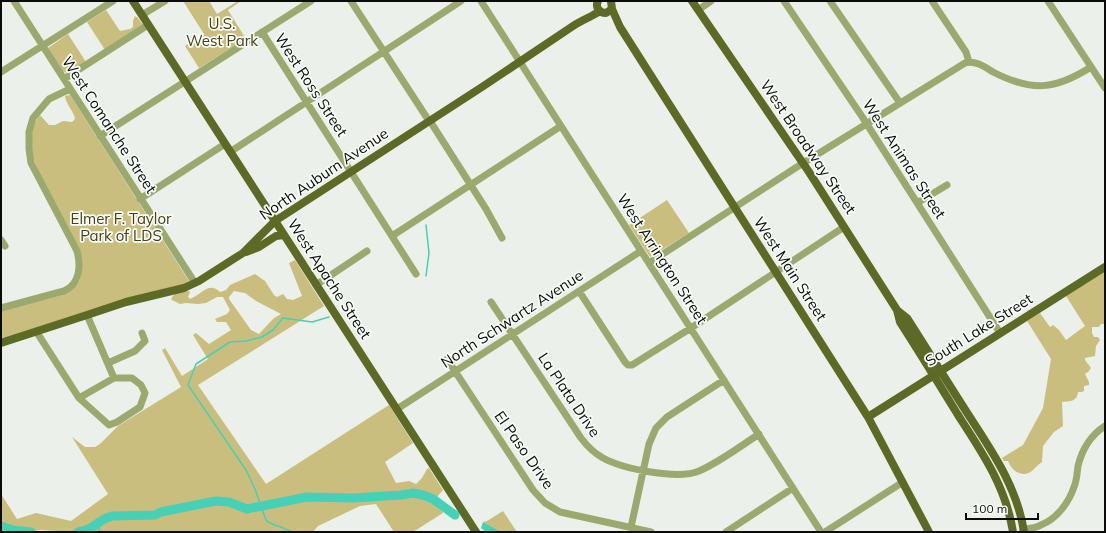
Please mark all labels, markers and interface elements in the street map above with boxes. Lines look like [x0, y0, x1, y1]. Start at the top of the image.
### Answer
park label: U.S. West Park [186, 14, 258, 50]
street label: West Ross Street [271, 29, 352, 140]
street label: West Comanche Street [58, 53, 161, 197]
street label: West Broadway Street [756, 76, 860, 217]
street label: West Animas Street [859, 95, 950, 222]
street label: North Auburn Avenue [256, 123, 392, 224]
street label: West Arrington Street [613, 190, 712, 328]
park label: Elmer F. Taylor Park of LDS [71, 209, 172, 245]
street label: West Main Street [750, 213, 831, 324]
street label: West Apache Street [284, 215, 375, 342]
street label: North Schwartz Avenue [437, 265, 587, 372]
street label: South Lake Street [922, 289, 1036, 370]
street label: La Plata Drive [534, 349, 605, 441]
street label: El Paso Drive [491, 407, 558, 492]
scale bar [966, 495, 1038, 521]
text: 100 m [972, 501, 1007, 516]

